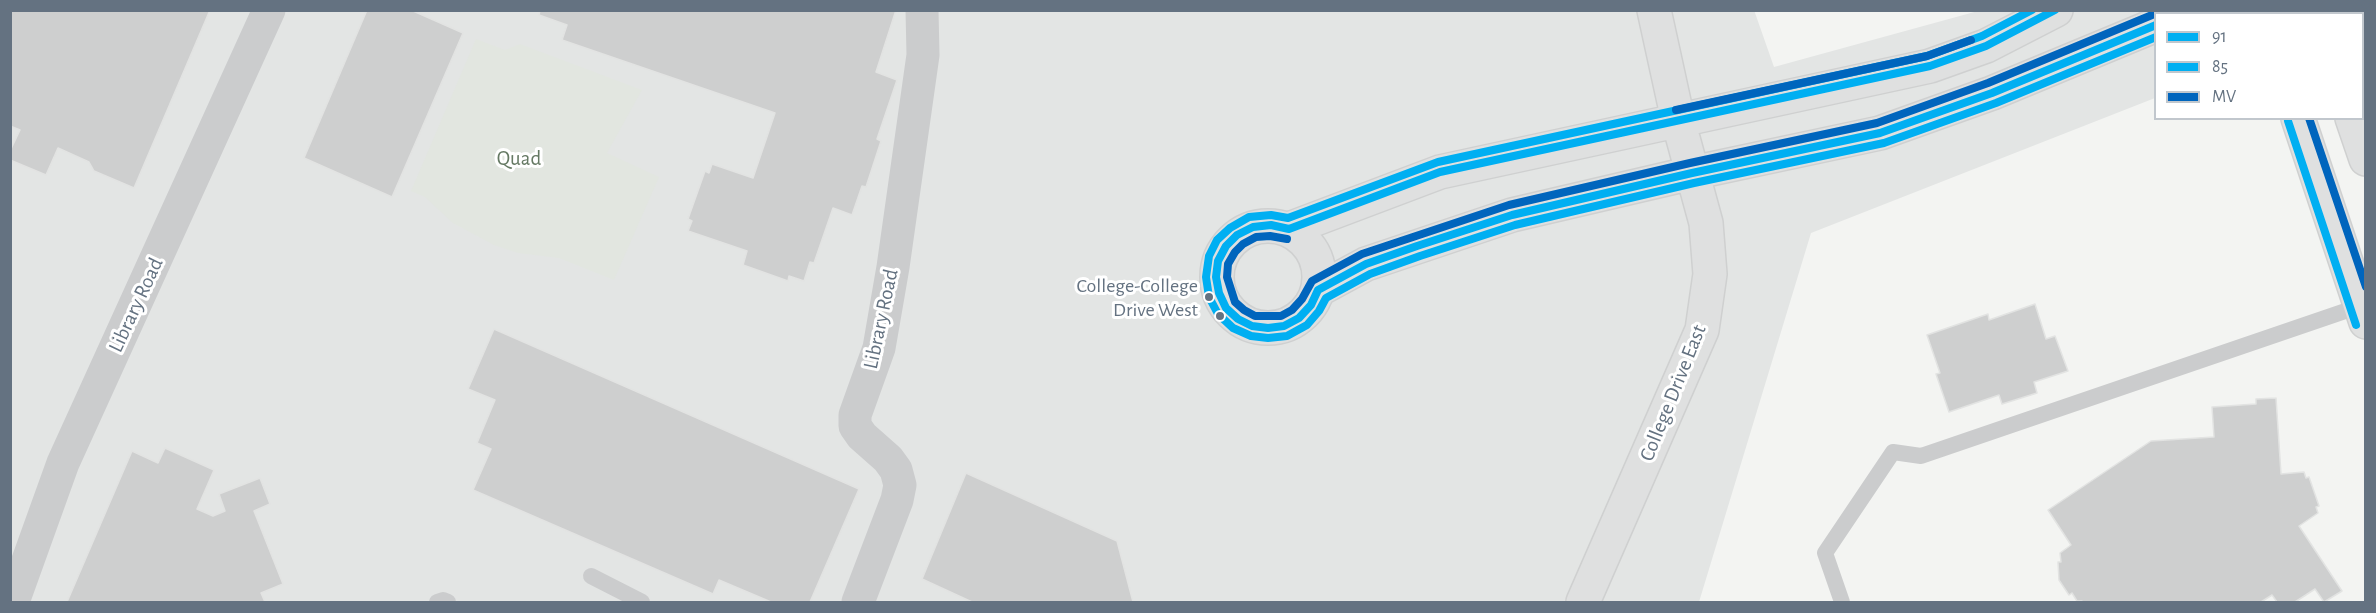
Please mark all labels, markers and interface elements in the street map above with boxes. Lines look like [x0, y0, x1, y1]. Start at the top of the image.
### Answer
legend [2154, 12, 2364, 120]
text: 91 [2212, 28, 2227, 46]
text: 85 [2212, 58, 2228, 76]
text: MV [2212, 88, 2236, 106]
park label: Quad [497, 146, 541, 172]
street label: Library Road [103, 254, 169, 356]
street label: Library Road [858, 267, 904, 371]
place label: College-College Drive West [1077, 274, 1198, 321]
marker: College-College Drive West [1203, 291, 1215, 303]
unlabelled marker [1214, 310, 1226, 322]
street label: College Drive East [1634, 321, 1712, 465]

